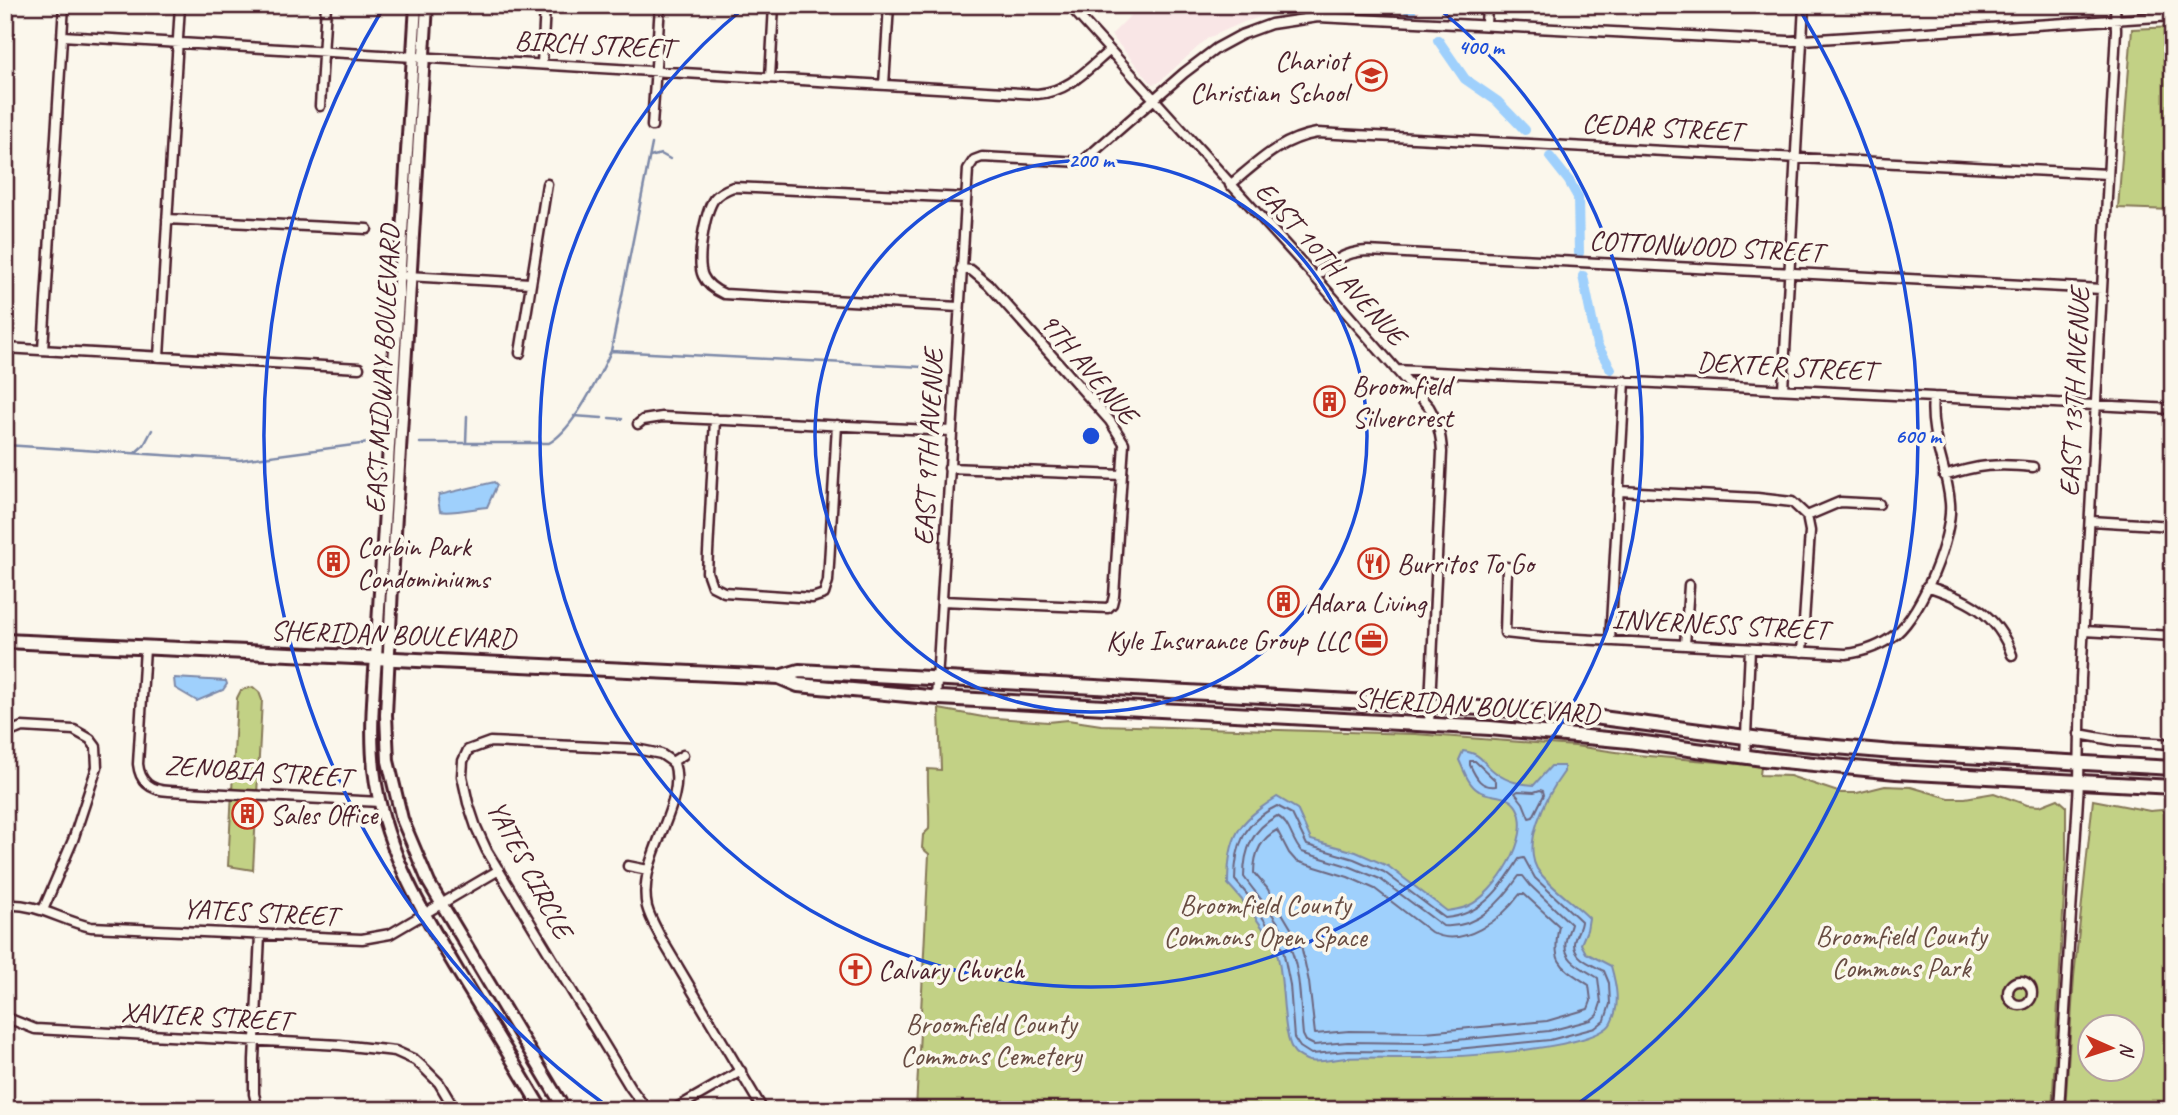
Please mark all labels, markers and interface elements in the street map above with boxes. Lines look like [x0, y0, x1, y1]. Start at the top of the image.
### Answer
street label: BIRCH STREET [514, 22, 681, 66]
text: 400 m [1458, 34, 1506, 60]
place label: Chariot Christian School [1190, 43, 1353, 110]
school or university icon: Chariot Christian School [1354, 59, 1388, 93]
street label: CEDAR STREET [1581, 105, 1749, 149]
text: 200 m [1068, 147, 1116, 173]
street label: EAST 10TH AVENUE [1248, 174, 1416, 355]
street label: EAST MIDWAY BOULEVARD [357, 222, 407, 514]
street label: COTTONWOOD STREET [1588, 222, 1830, 270]
street label: EAST 13TH AVENUE [2051, 283, 2097, 497]
street label: 9TH AVENUE [1032, 305, 1148, 433]
street label: DEXTER STREET [1696, 344, 1883, 389]
street label: EAST 9TH AVENUE [905, 345, 951, 546]
place label: Broomfield Silvercrest [1352, 368, 1455, 435]
building icon: Broomfield Silvercrest [1312, 384, 1346, 418]
text: 600 m [1895, 423, 1943, 449]
centre of rings [1079, 424, 1103, 448]
place label: Corbin Park Condominiums [357, 529, 492, 596]
building icon: Corbin Park Condominiums [317, 545, 351, 579]
restaurant icon: Burritos To Go [1357, 546, 1391, 580]
place label: Burritos To Go [1397, 546, 1537, 581]
building icon: Adara Living [1266, 585, 1300, 619]
place label: Adara Living [1306, 585, 1428, 620]
street label: INVERNESS STREET [1611, 601, 1835, 647]
street label: SHERIDAN BOULEVARD [270, 612, 519, 656]
place label: Kyle Insurance Group LLC [1106, 623, 1352, 658]
office icon: Kyle Insurance Group LLC [1355, 623, 1389, 657]
street label: SHERIDAN BOULEVARD [1354, 679, 1603, 731]
street label: ZENOBIA STREET [164, 747, 359, 795]
street label: YATES CIRCLE [479, 794, 582, 947]
building icon: Sales Office [230, 797, 264, 831]
place label: Sales Office [270, 797, 379, 832]
park label: Broomfield County Commons Open Space [1163, 887, 1368, 954]
street label: YATES STREET [182, 890, 344, 934]
park label: Broomfield County Commons Park [1816, 918, 1989, 985]
church icon: Calvary Church [838, 952, 872, 986]
place label: Calvary Church [878, 952, 1025, 987]
street label: XAVIER STREET [120, 994, 298, 1038]
park label: Broomfield County Commons Cemetery [900, 1006, 1084, 1073]
north arrow [2076, 1014, 2146, 1084]
text: N [2115, 1042, 2139, 1059]

